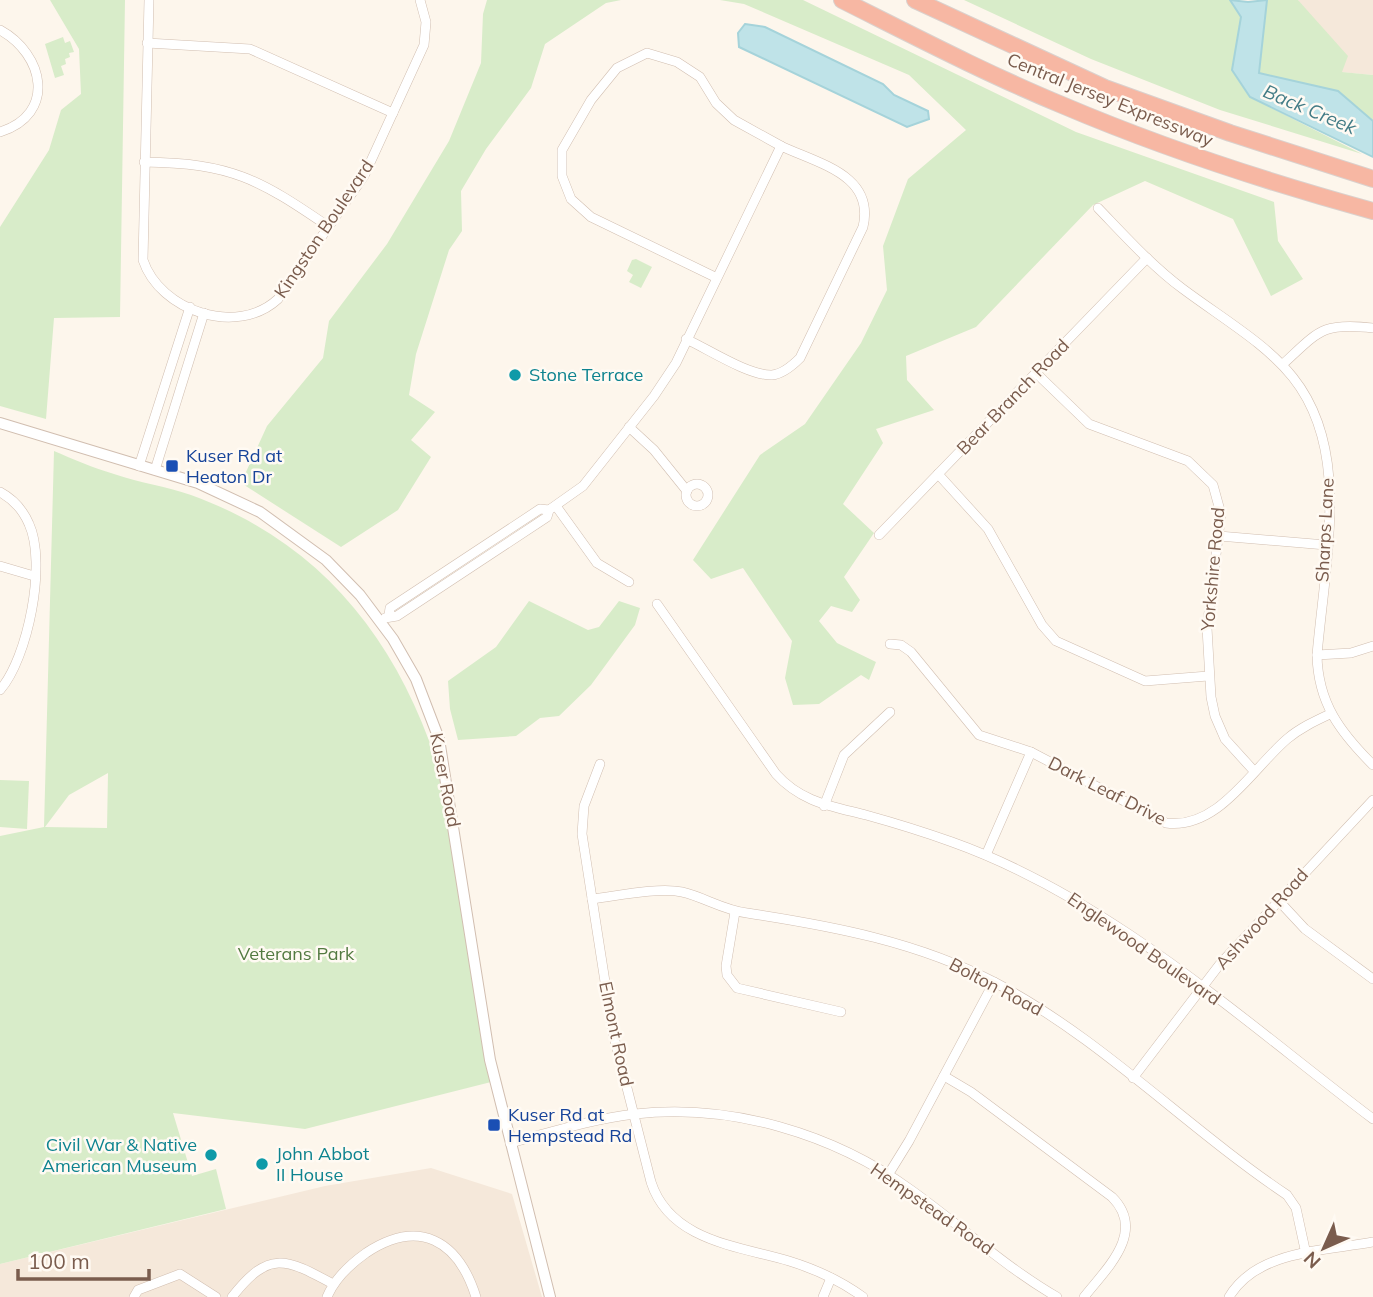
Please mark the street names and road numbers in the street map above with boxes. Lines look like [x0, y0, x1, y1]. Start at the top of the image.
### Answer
street label: Central Jersey Expressway [1004, 48, 1217, 152]
street label: Kingston Boulevard [269, 155, 378, 302]
street label: Bear Branch Road [951, 334, 1074, 459]
street label: Sharps Lane [1310, 477, 1339, 583]
street label: Yorkshire Road [1196, 506, 1229, 633]
street label: Kuser Road [425, 731, 466, 829]
street label: Dark Leaf Drive [1044, 751, 1170, 830]
street label: Ashwood Road [1210, 863, 1313, 974]
street label: Englewood Boulevard [1063, 887, 1225, 1010]
street label: Bolton Road [946, 952, 1047, 1021]
street label: Elmont Road [594, 979, 639, 1088]
street label: Hempstead Road [866, 1157, 998, 1260]

